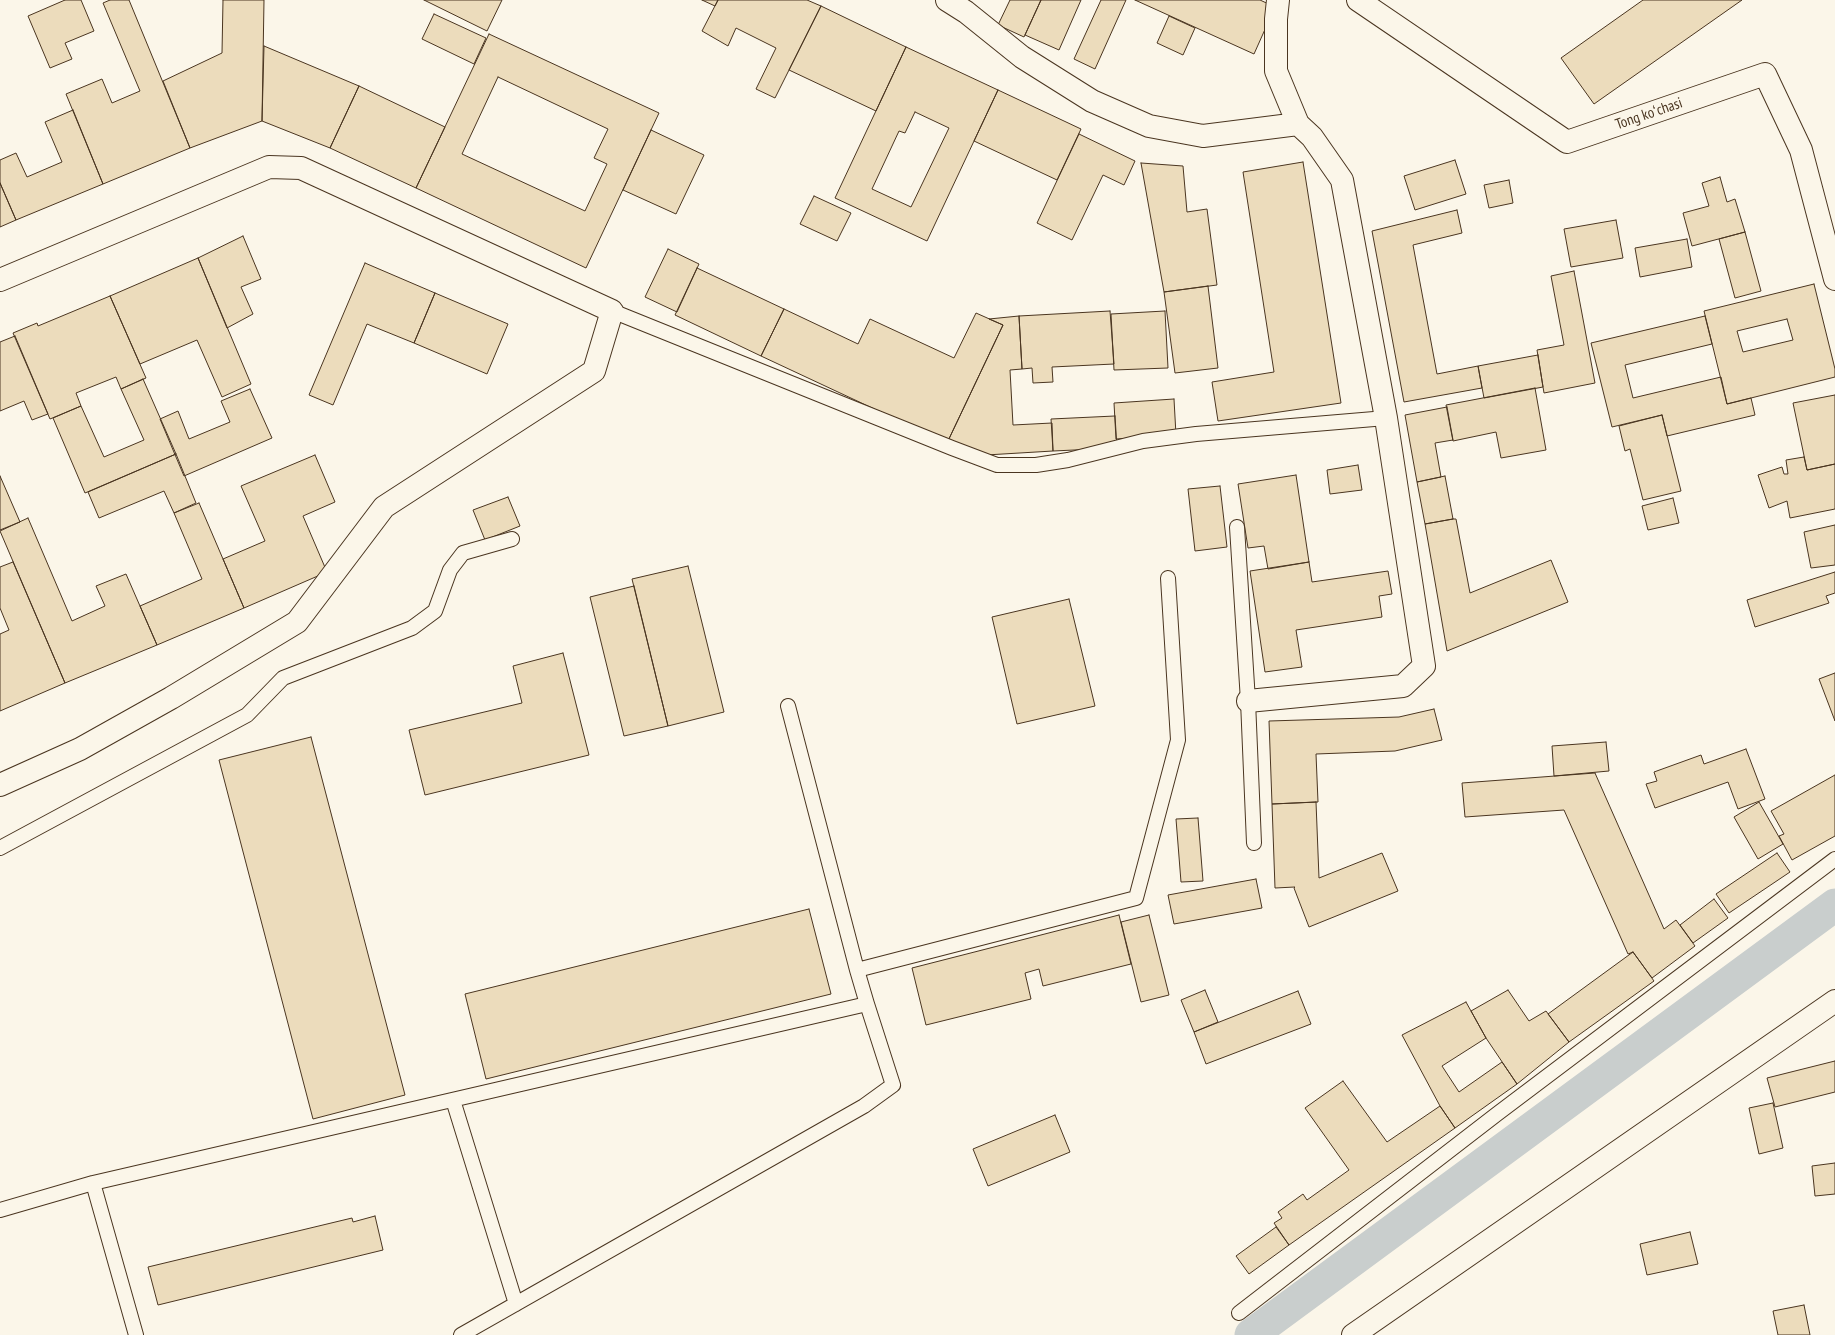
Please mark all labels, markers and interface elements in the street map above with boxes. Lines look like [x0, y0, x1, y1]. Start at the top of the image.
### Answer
street label: Tong koʻchasi [1613, 94, 1685, 134]

